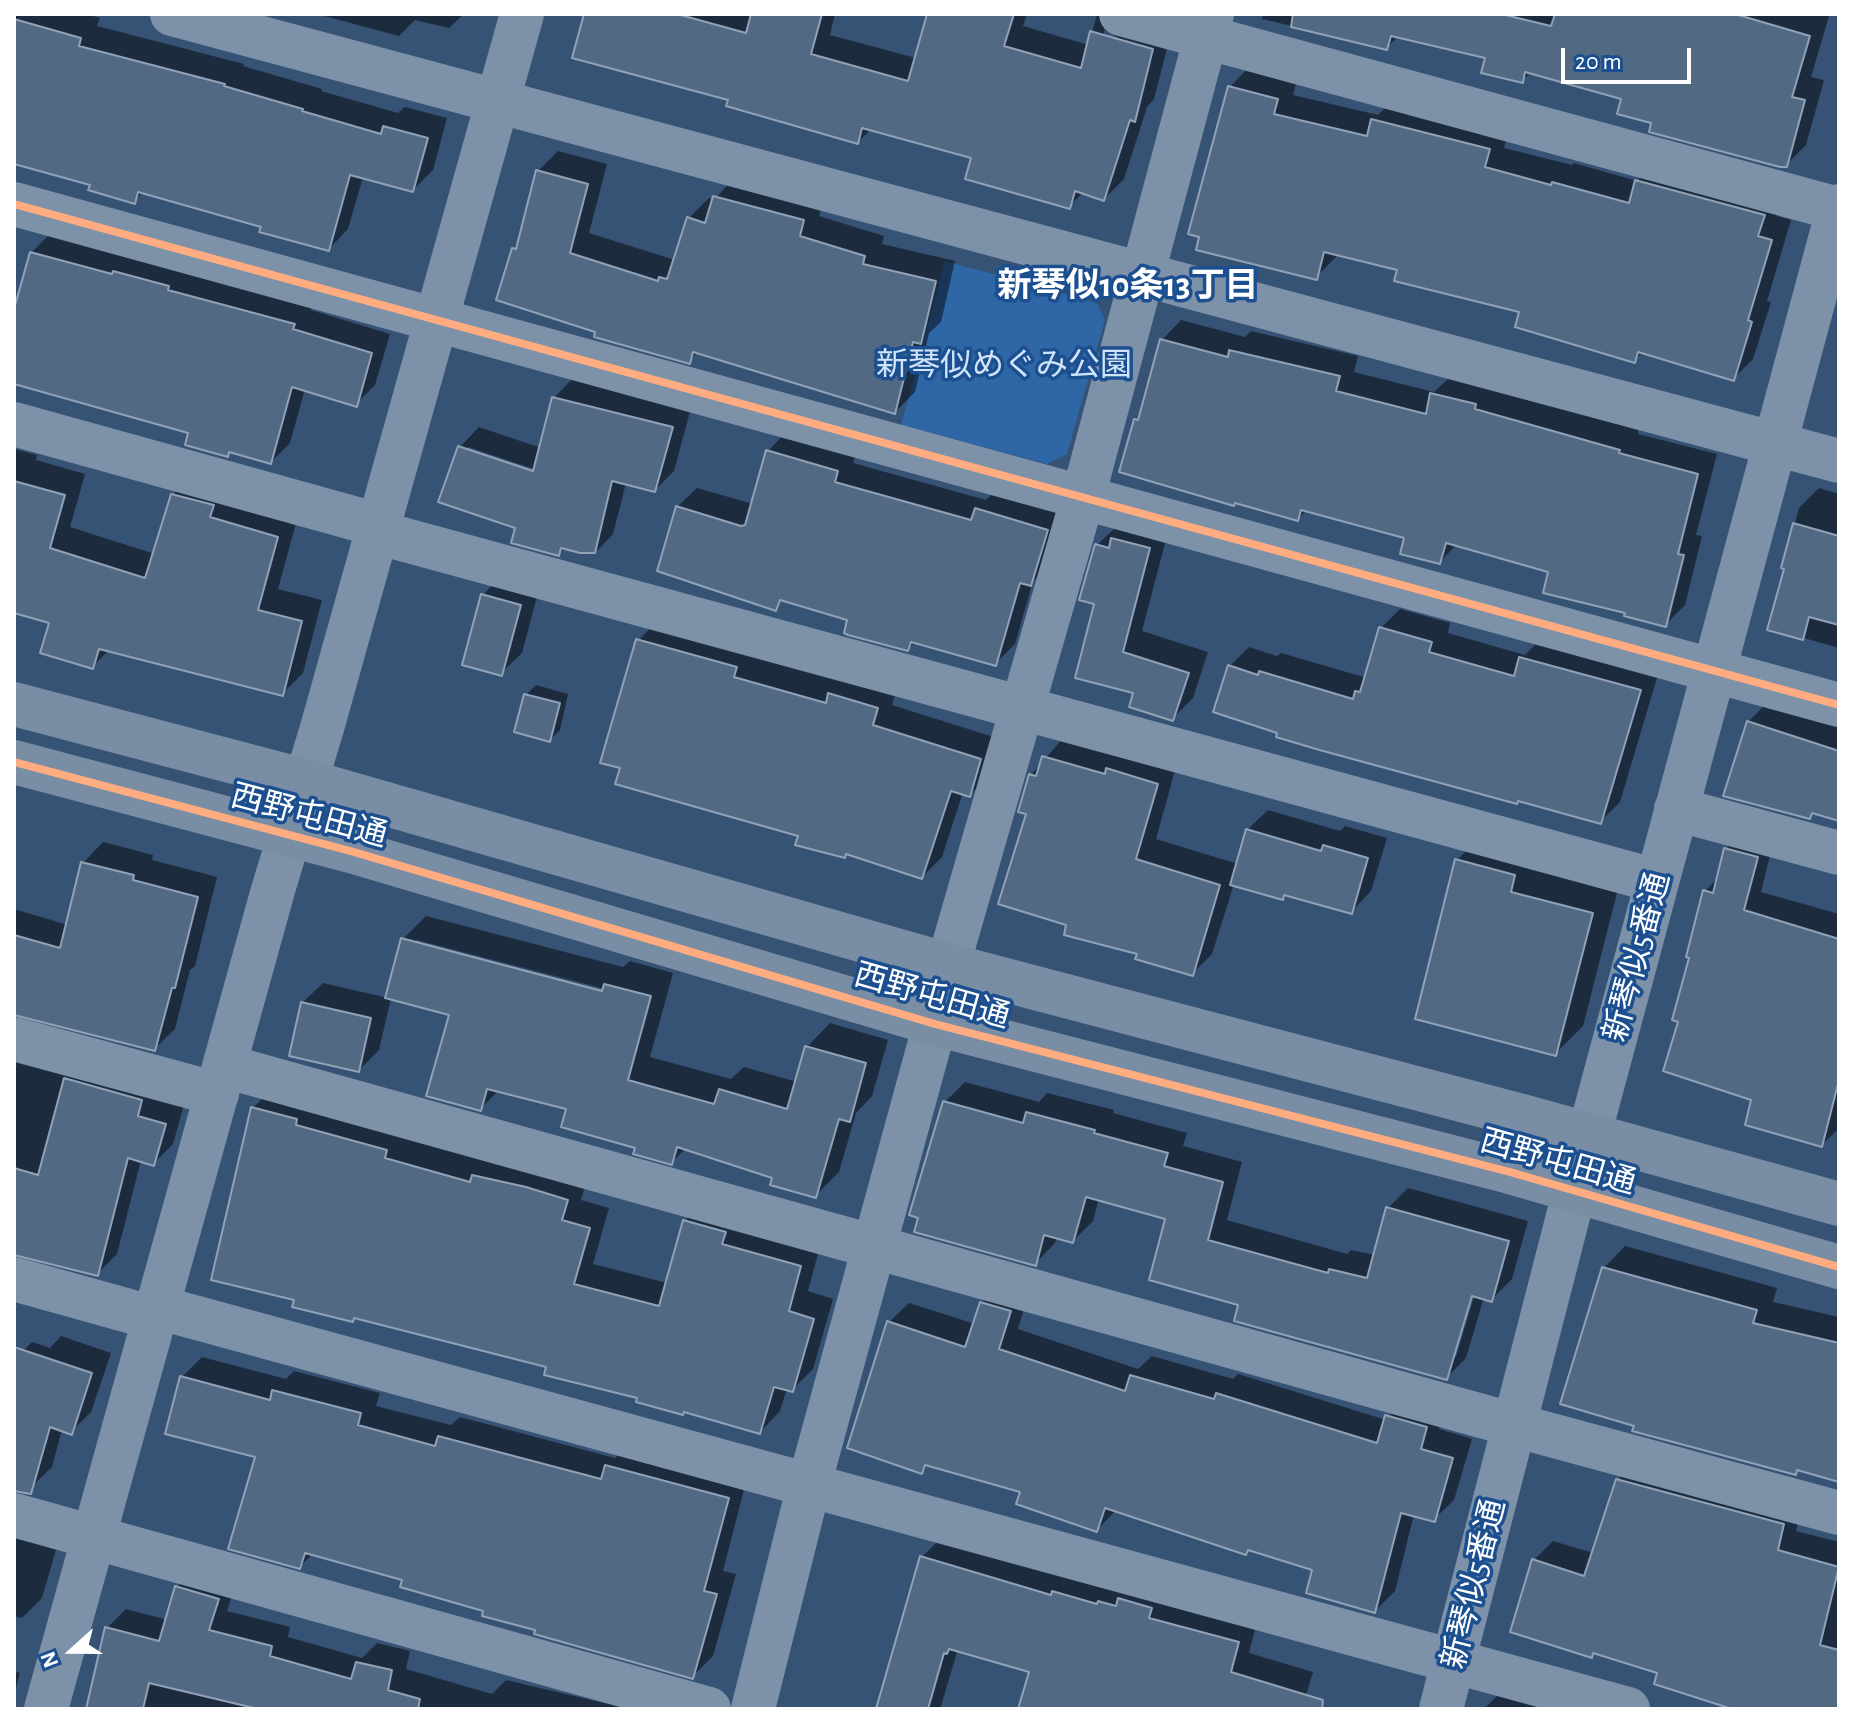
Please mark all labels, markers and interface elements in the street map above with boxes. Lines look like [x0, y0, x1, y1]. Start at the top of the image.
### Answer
scale bar [1565, 32, 1695, 82]
text: 20 m [1575, 50, 1622, 74]
district label: 新琴似10条13丁目 [998, 266, 1258, 306]
park label: 新琴似めぐみ公園 [876, 346, 1132, 384]
street label: 西野屯田通 [227, 777, 391, 855]
street label: 新琴似5番通 [1596, 868, 1678, 1046]
street label: 西野屯田通 [850, 955, 1014, 1037]
street label: 西野屯田通 [1476, 1121, 1640, 1203]
street label: 新琴似5番通 [1434, 1495, 1514, 1673]
north arrow [32, 1611, 112, 1691]
text: N [37, 1649, 63, 1671]

